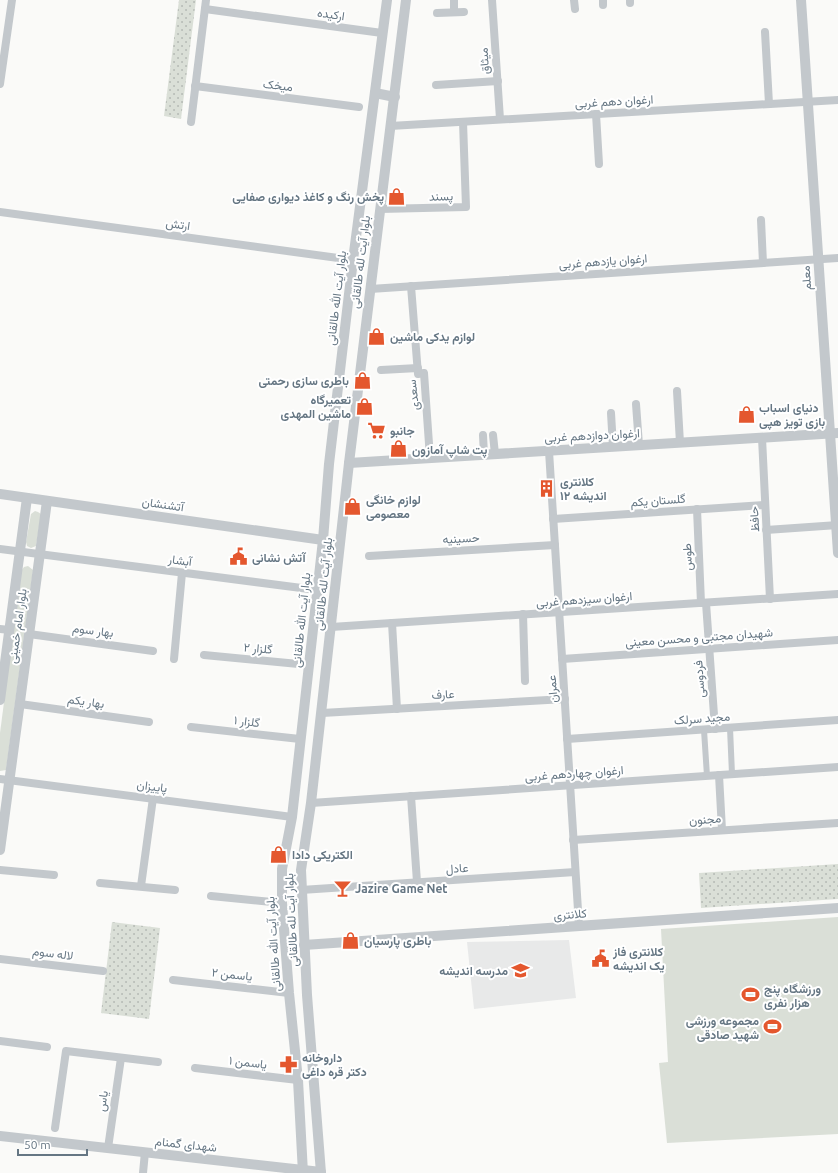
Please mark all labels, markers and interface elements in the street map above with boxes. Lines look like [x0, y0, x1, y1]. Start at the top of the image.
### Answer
street label: ارکیده [316, 6, 345, 24]
street label: میثاق [477, 47, 492, 75]
street label: میخک [262, 77, 294, 94]
street label: ارغوان دهم غربی [574, 92, 654, 112]
shop icon: پخش رنگ و کاغذ دیواری صفایی [387, 186, 407, 206]
street label: پسند [429, 189, 454, 205]
place label: پخش رنگ و کاغذ دیواری صفایی [232, 190, 384, 205]
street label: بلوار آیت لله طالقانی [348, 215, 374, 310]
street label: ارتش [165, 216, 191, 234]
street label: بلوار آیت الله طالقانی [324, 250, 350, 346]
street label: ارغوان یازدهم غربی [558, 251, 648, 273]
street label: معلم [799, 265, 815, 291]
shop icon: لوازم یدکی ماشین [367, 326, 387, 346]
place label: لوازم یدکی ماشین [390, 330, 475, 345]
shop icon: باطری سازی رحمتی [352, 370, 372, 390]
place label: باطری سازی رحمتی [258, 374, 349, 389]
street label: سعدی [405, 378, 423, 411]
place label: تعمیرگاه ماشین المهدی [280, 393, 351, 422]
shop icon: تعمیرگاه ماشین المهدی [354, 396, 374, 416]
place label: دنیای اسباب بازی تویز هپی [759, 401, 826, 430]
shop icon: دنیای اسباب بازی تویز هپی [736, 404, 756, 424]
supermarket icon: جانبو [367, 420, 387, 440]
place label: جانبو [390, 424, 415, 439]
street label: ارغوان دوازدهم غربی [544, 426, 640, 446]
shop icon: پت شاپ آمازون [389, 439, 409, 459]
place label: پت شاپ آمازون [412, 443, 488, 458]
place label: کلانتری ۱۲ اندیشه [560, 475, 607, 503]
building icon: کلانتری ۱۲ اندیشه [537, 478, 557, 498]
street label: گلستان یکم [630, 492, 686, 510]
place label: لوازم خانگی معصومی [366, 493, 421, 522]
street label: آتشنشان [141, 495, 186, 515]
shop icon: لوازم خانگی معصومی [343, 496, 363, 516]
street label: حافظ [747, 506, 761, 532]
street label: حسینیه [442, 531, 480, 546]
street label: بلوار آیت لله طالقانی [312, 537, 336, 631]
street label: طوس [680, 543, 696, 571]
public building icon: آتش نشانی [229, 547, 249, 567]
place label: آتش نشانی [252, 551, 306, 565]
street label: آبشار [166, 552, 194, 570]
street label: بلوار آیت الله طالقانی [290, 572, 314, 668]
street label: بلوار امام خمینی [5, 588, 31, 665]
street label: ارغوان سیزدهم غربی [535, 589, 633, 611]
street label: بهار سوم [71, 621, 114, 641]
street label: شهیدان مجتبی و محسن معینی [625, 625, 773, 651]
street label: گلزار ۲ [243, 640, 273, 658]
street label: فردوسی [691, 660, 709, 698]
street label: عمران [545, 675, 561, 703]
street label: عارف [431, 687, 455, 703]
street label: بهار یکم [67, 692, 105, 712]
street label: مجید سرلک [674, 710, 731, 728]
street label: گلزار ۱ [233, 713, 261, 731]
street label: ارغوان چهاردهم غربی [524, 763, 624, 785]
street label: پاییزان [136, 778, 168, 796]
street label: مجنون [689, 811, 722, 829]
shop icon: الکتریکی دادا [269, 844, 289, 864]
place label: الکتریکی دادا [292, 848, 353, 863]
street label: عادل [445, 861, 469, 877]
street label: بلوار آیت لله طالقانی [282, 873, 302, 967]
bar icon: Jazire Game Net [332, 878, 352, 898]
place label: Jazire Game Net [355, 882, 448, 895]
street label: بلوار آیت الله طالقانی [263, 896, 285, 992]
street label: کلانتری [553, 906, 587, 924]
shop icon: باطری پارسيان [341, 930, 361, 950]
place label: باطری پارسيان [364, 934, 432, 949]
street label: لاله سوم [32, 944, 74, 964]
place label: کلانتری فاز یک اندیشه [612, 945, 665, 973]
public building icon: کلانتری فاز یک اندیشه [590, 948, 610, 968]
school or university icon: مدرسه اندیشه [511, 960, 531, 980]
place label: مدرسه اندیشه [439, 964, 508, 979]
street label: یاسمن ۲ [211, 965, 253, 985]
place label: ورزشگاه پنج هزار نفری [764, 982, 822, 1011]
sports icon: ورزشگاه پنج هزار نفری [741, 985, 761, 1005]
place label: مجموعه ورزشی شهید صادقی [686, 1014, 759, 1043]
sports icon: مجموعه ورزشی شهید صادقی [762, 1017, 782, 1037]
place label: داروخانه دکتر قره داغی [302, 1051, 367, 1080]
street label: یاسمن ۱ [228, 1053, 268, 1073]
pharmacy icon: داروخانه دکتر قره داغی [279, 1054, 299, 1074]
street label: یاس [94, 1089, 112, 1113]
scale bar [18, 1131, 87, 1157]
street label: شهدای گمنام [154, 1134, 218, 1156]
text: 50 m [24, 1138, 51, 1151]

